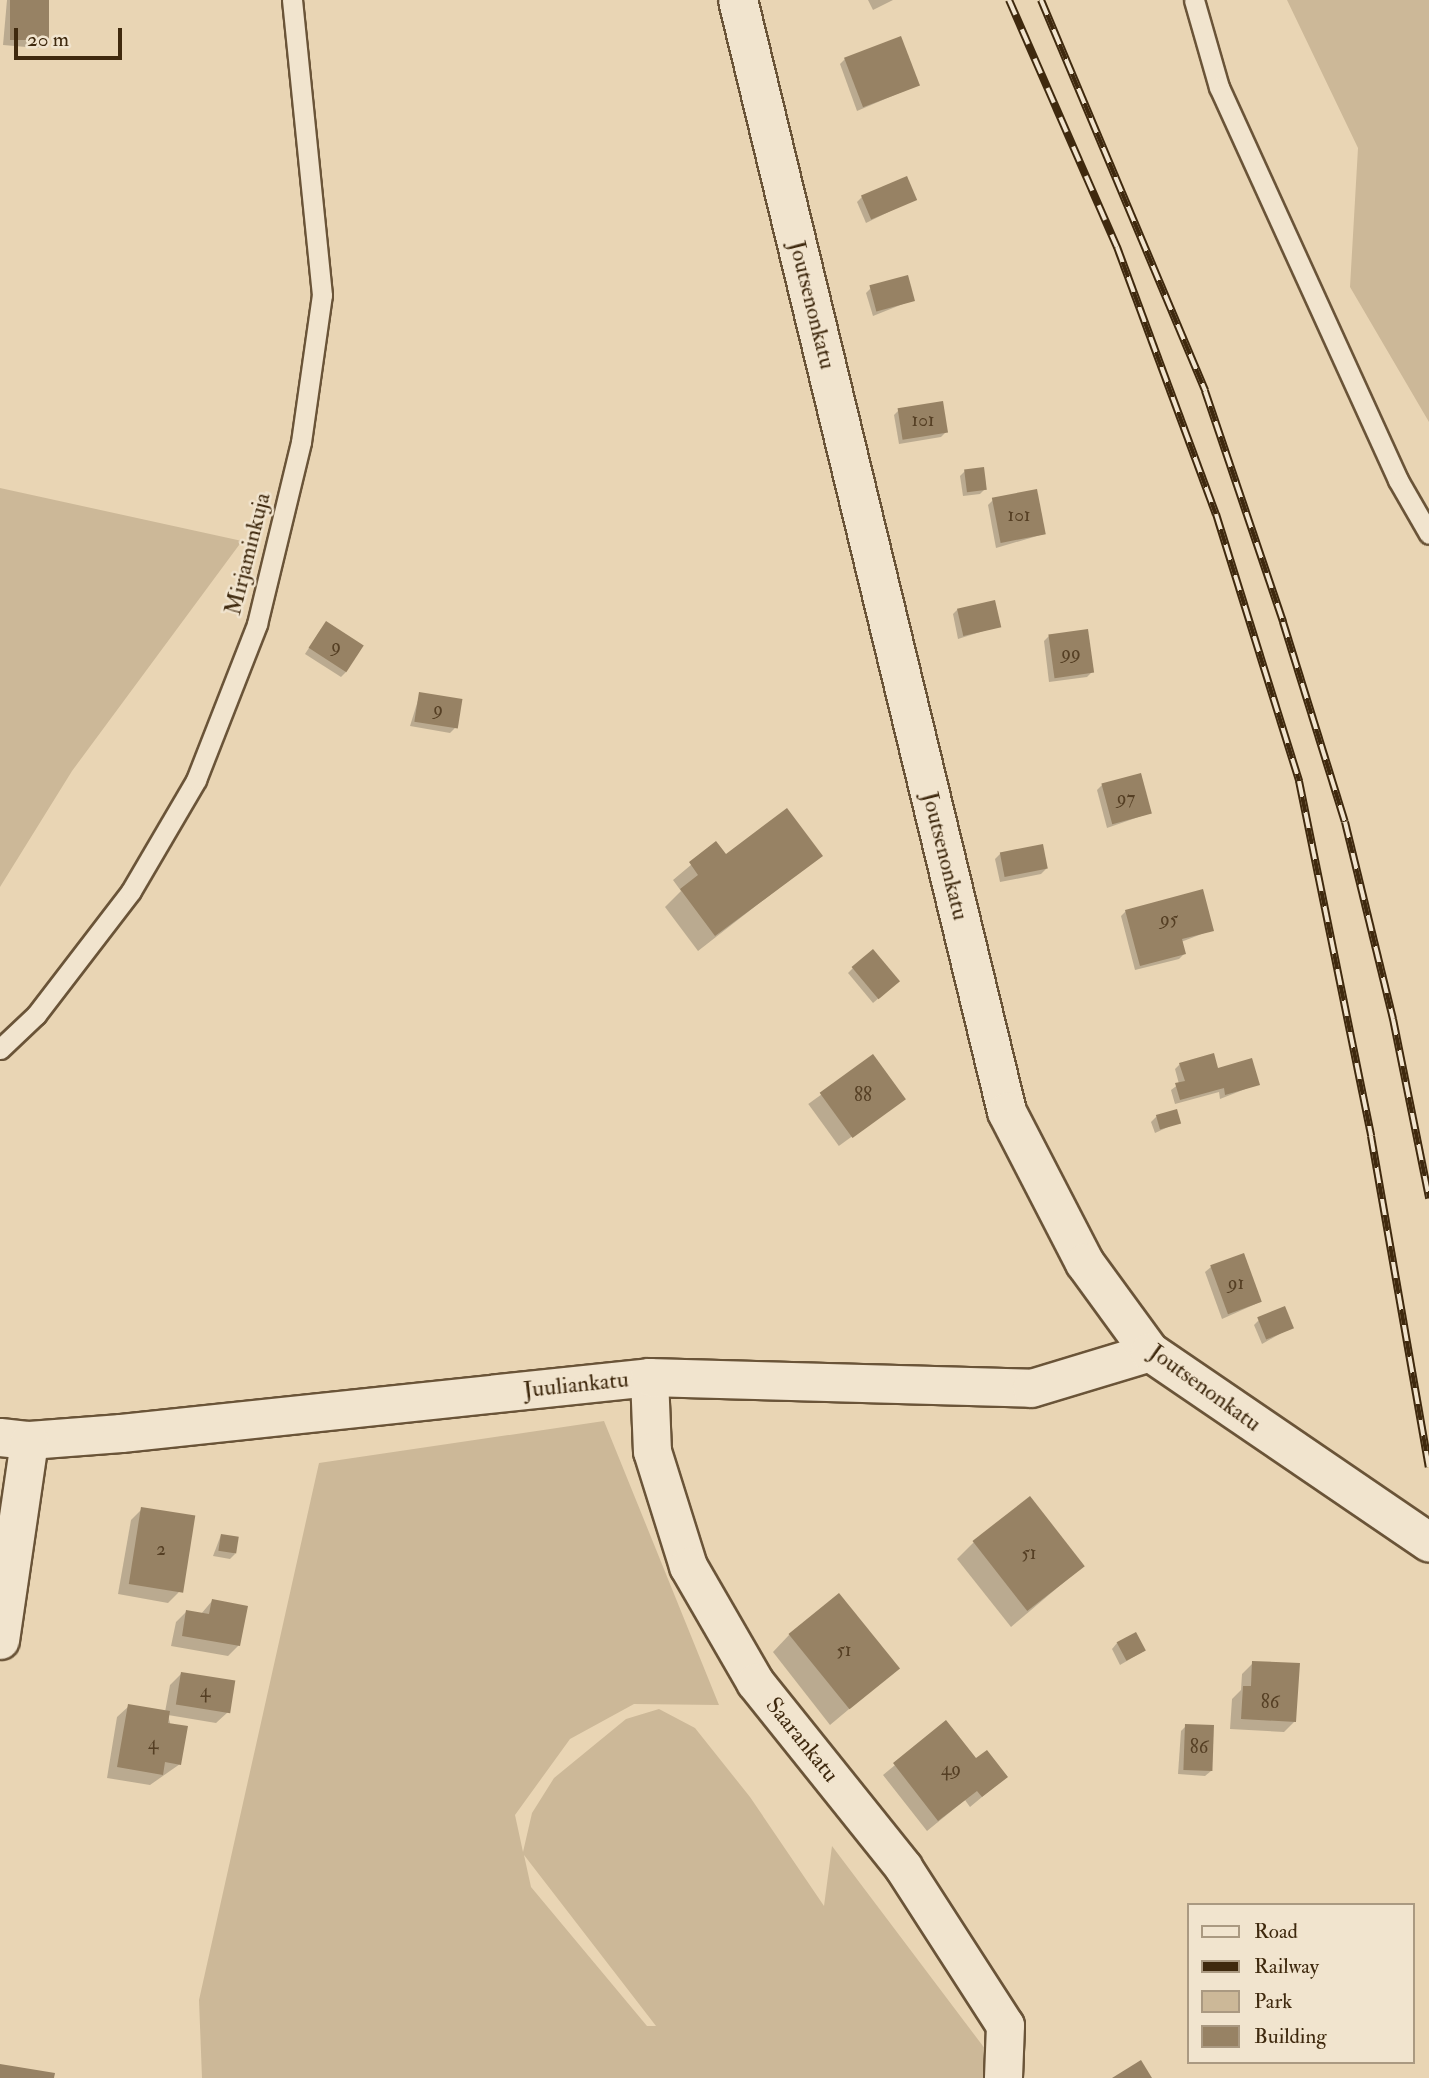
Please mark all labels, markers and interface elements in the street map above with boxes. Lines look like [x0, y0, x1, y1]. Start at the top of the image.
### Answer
scale bar [18, 14, 126, 58]
text: 20 m [27, 26, 69, 53]
street label: Joutsenonkatu [783, 238, 841, 372]
house number: 101 [911, 410, 935, 432]
street label: Mirjaminkuja [219, 490, 277, 618]
house number: 101 [1007, 505, 1031, 527]
house number: 9 [331, 636, 341, 658]
house number: 99 [1061, 643, 1081, 665]
house number: 9 [433, 699, 443, 721]
house number: 97 [1117, 788, 1135, 810]
street label: Joutsenonkatu [916, 789, 974, 923]
house number: 95 [1160, 909, 1178, 931]
house number: 88 [854, 1085, 872, 1107]
house number: 91 [1228, 1273, 1244, 1295]
street label: Joutsenonkatu [1144, 1338, 1266, 1438]
street label: Juuliankatu [522, 1366, 630, 1404]
house number: 2 [156, 1539, 166, 1561]
house number: 51 [1021, 1543, 1037, 1565]
house number: 51 [836, 1640, 852, 1662]
house number: 4 [200, 1681, 210, 1703]
street label: Saarankatu [759, 1692, 845, 1788]
house number: 86 [1261, 1692, 1279, 1714]
house number: 4 [148, 1733, 158, 1755]
house number: 86 [1190, 1737, 1208, 1759]
house number: 49 [941, 1759, 961, 1781]
legend [1188, 1903, 1415, 2064]
text: Road [1254, 1918, 1298, 1945]
text: Railway [1254, 1953, 1319, 1980]
text: Park [1254, 1988, 1292, 2015]
text: Building [1254, 2023, 1327, 2050]

